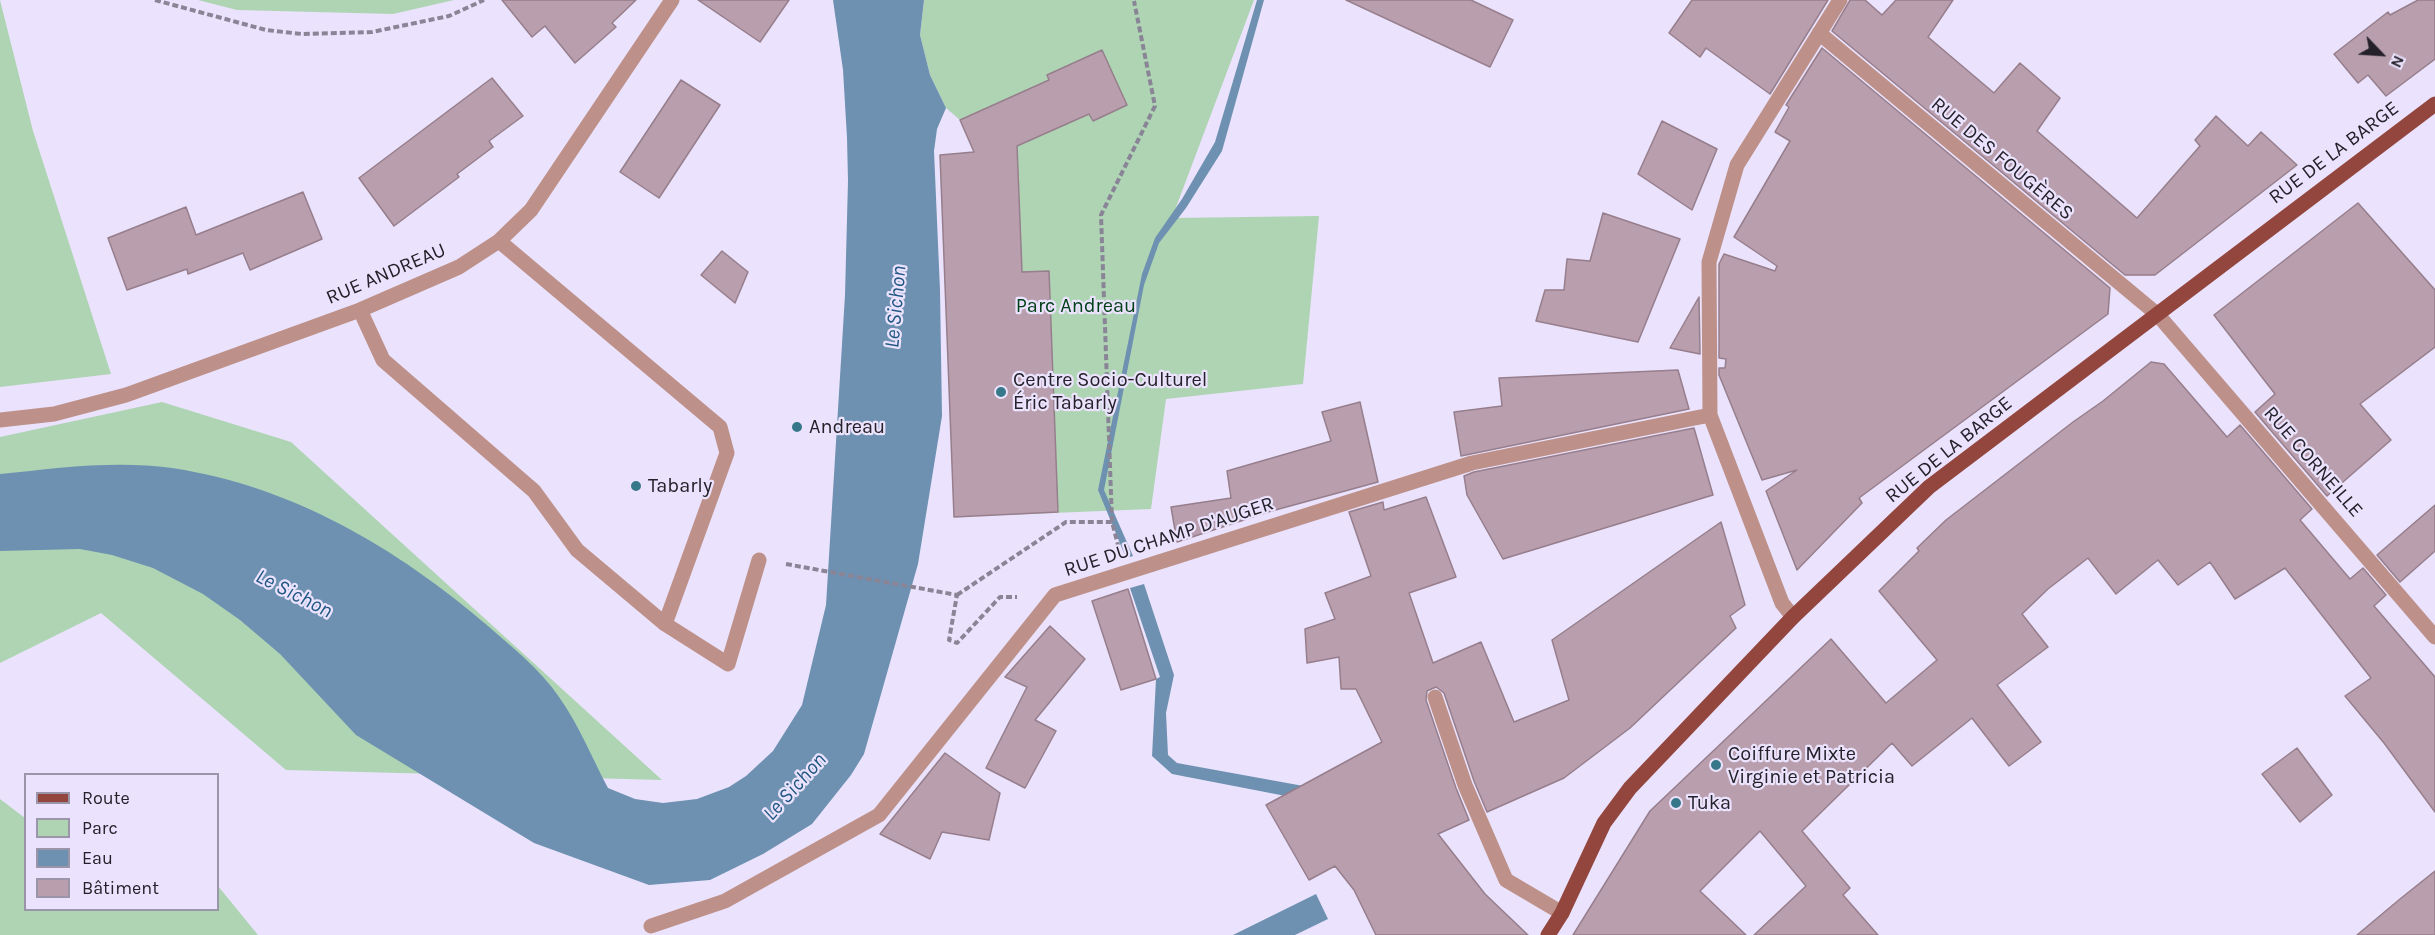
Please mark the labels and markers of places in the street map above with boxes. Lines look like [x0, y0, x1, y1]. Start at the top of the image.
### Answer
place label: Centre Socio-Culturel Éric Tabarly [1013, 368, 1207, 415]
marker: Centre Socio-Culturel Éric Tabarly [994, 385, 1008, 399]
place label: Andreau [809, 415, 885, 439]
marker: Andreau [790, 420, 804, 434]
place label: Tabarly [648, 474, 712, 498]
marker: Tabarly [629, 479, 643, 493]
place label: Coiffure Mixte Virginie et Patricia [1728, 742, 1895, 789]
marker: Coiffure Mixte Virginie et Patricia [1709, 758, 1723, 772]
place label: Tuka [1688, 791, 1731, 815]
marker: Tuka [1669, 796, 1683, 810]

